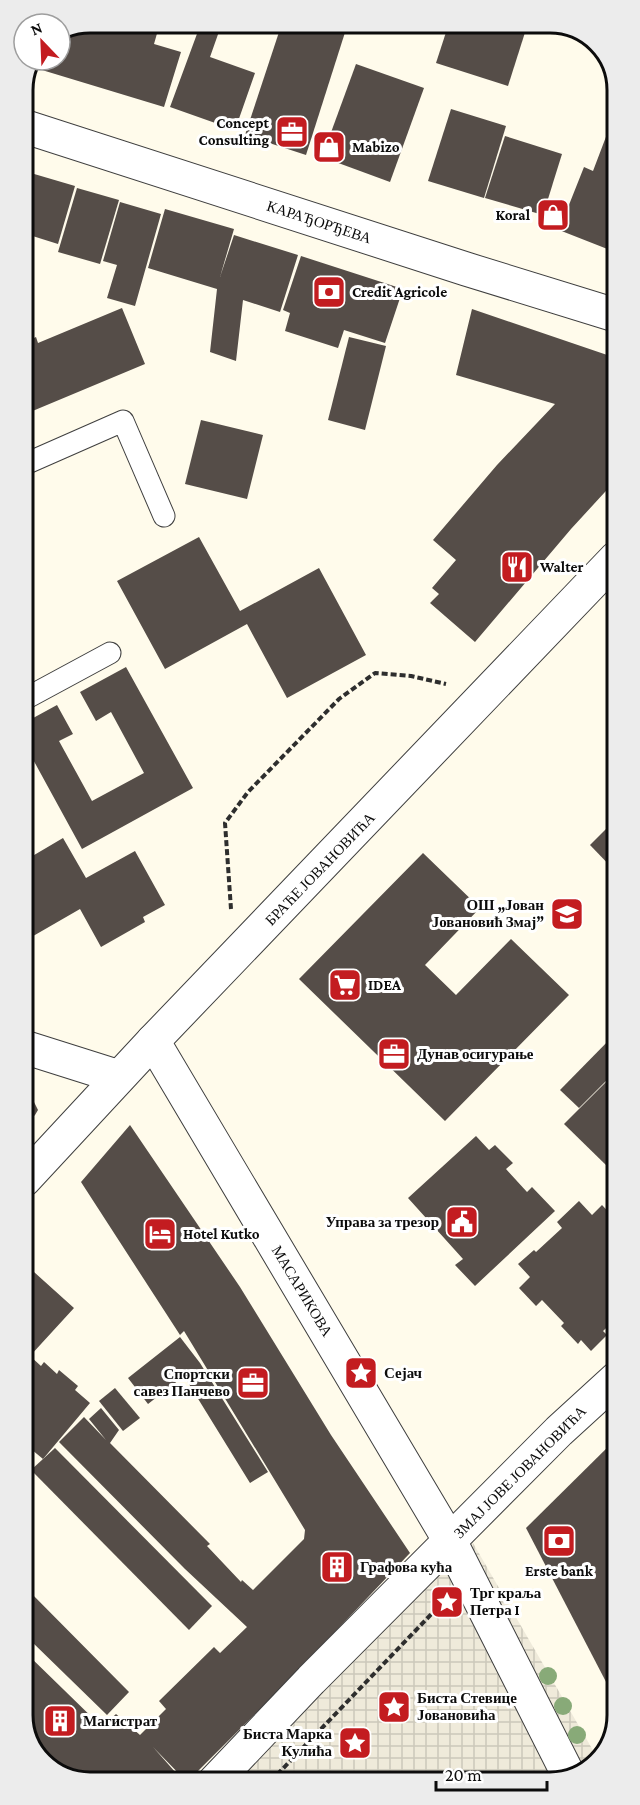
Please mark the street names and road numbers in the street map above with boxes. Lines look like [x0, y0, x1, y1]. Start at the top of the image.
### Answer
street label: КАРАЂОРЂЕВА [265, 198, 373, 246]
street label: БРАЋЕ ЈОВАНОВИЋА [262, 809, 378, 929]
street label: МАСАРИКОВА [269, 1243, 335, 1339]
street label: ЗМАЈ ЈОВЕ ЈОВАНОВИЋА [451, 1403, 589, 1541]

